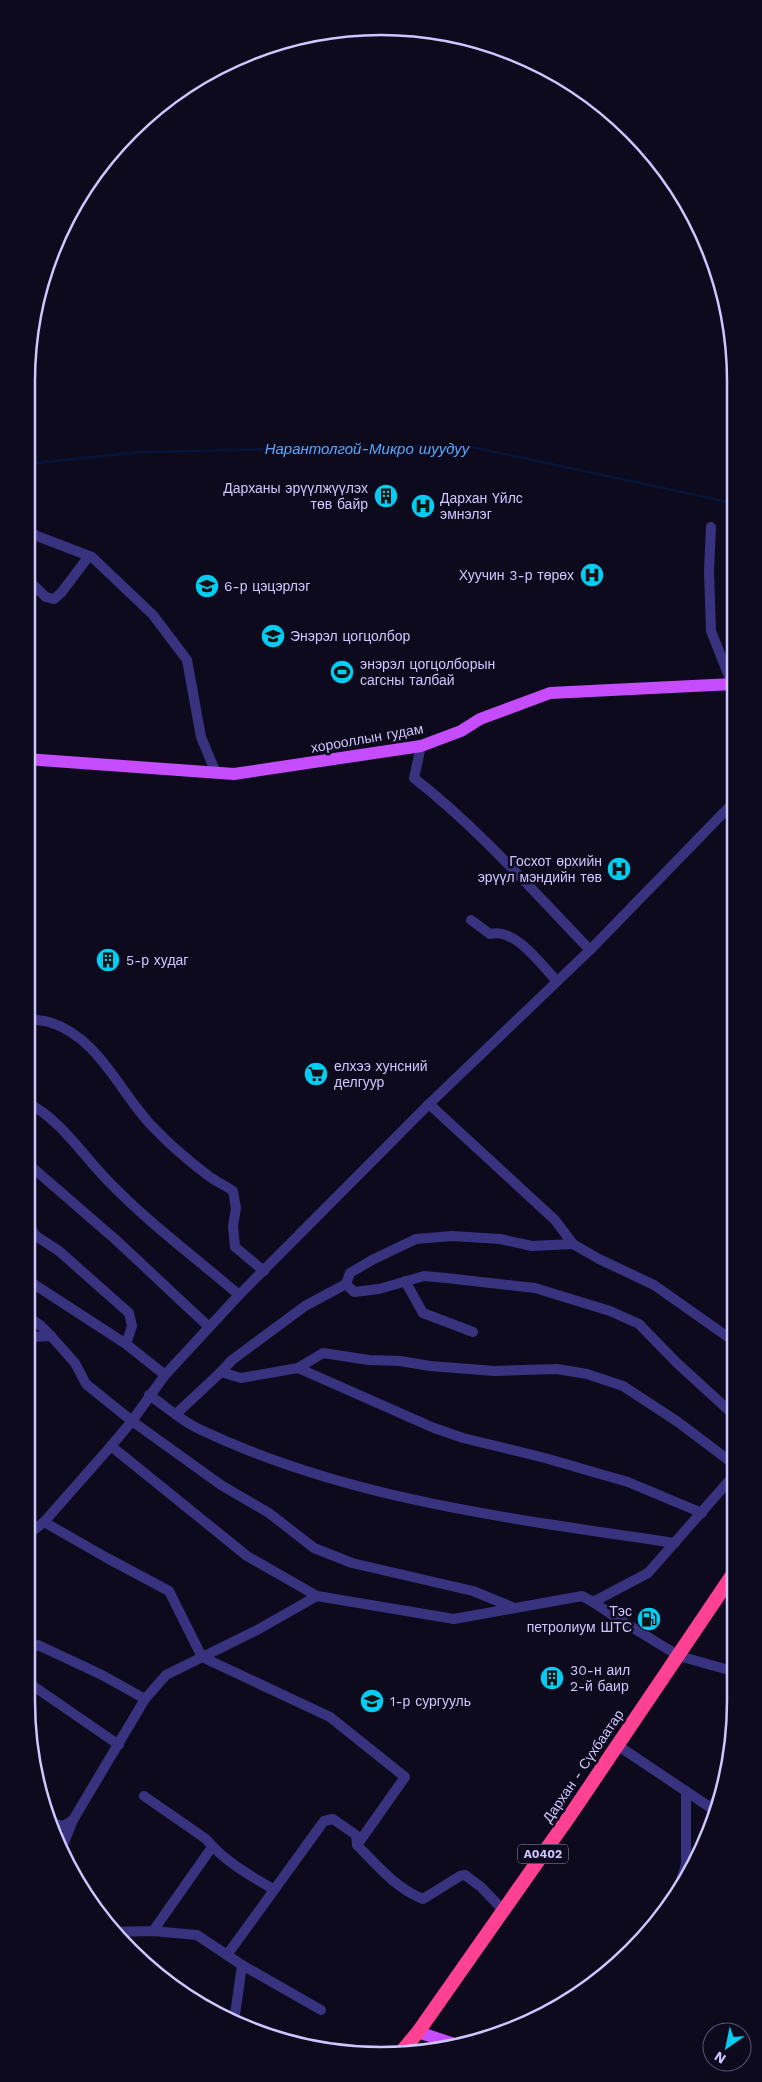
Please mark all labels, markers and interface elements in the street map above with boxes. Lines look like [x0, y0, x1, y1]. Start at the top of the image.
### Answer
water label: Нарантолгой-Микро шуудуу [265, 440, 471, 458]
place label: Дарханы эрүүлжүүлэх төв байр [223, 480, 368, 512]
building icon: Дарханы эрүүлжүүлэх төв байр [373, 483, 399, 509]
place label: Дархан Үйлс эмнэлэг [440, 490, 523, 522]
hospital icon: Дархан Үйлс эмнэлэг [410, 493, 436, 519]
hospital icon: Хуучин 3-р төрөх [579, 562, 605, 588]
place label: Хуучин 3-р төрөх [459, 567, 574, 583]
school or university icon: 6-р цэцэрлэг [194, 573, 220, 599]
place label: 6-р цэцэрлэг [224, 578, 310, 594]
school or university icon: Энэрэл цогцолбор [260, 623, 286, 649]
place label: Энэрэл цогцолбор [290, 628, 411, 644]
place label: энэрэл цогцолборын сагсны талбай [360, 656, 495, 688]
sports icon: энэрэл цогцолборын сагсны талбай [329, 659, 355, 685]
street label: хорооллын гудам [310, 720, 424, 756]
place label: Госхот өрхийн эрүүл мэндийн төв [478, 853, 602, 885]
hospital icon: Госхот өрхийн эрүүл мэндийн төв [606, 856, 632, 882]
building icon: 5-р худаг [95, 947, 121, 973]
place label: 5-р худаг [126, 952, 188, 968]
place label: елхээ хунсний делгуур [334, 1058, 428, 1090]
supermarket icon: елхээ хунсний делгуур [303, 1061, 329, 1087]
place label: Тэс петролиум ШТС [527, 1603, 632, 1635]
fuel station icon: Тэс петролиум ШТС [636, 1606, 662, 1632]
place label: 30-н аил 2-й баир [570, 1662, 630, 1694]
building icon: 30-н аил 2-й баир [539, 1665, 565, 1691]
school or university icon: 1-р сургууль [359, 1688, 385, 1714]
place label: 1-р сургууль [390, 1693, 471, 1709]
street label: Дархан - Сүхбаатар [539, 1706, 627, 1825]
road number: A0402 [518, 1845, 568, 1864]
north arrow [702, 2022, 752, 2072]
text: N [711, 2048, 729, 2067]

